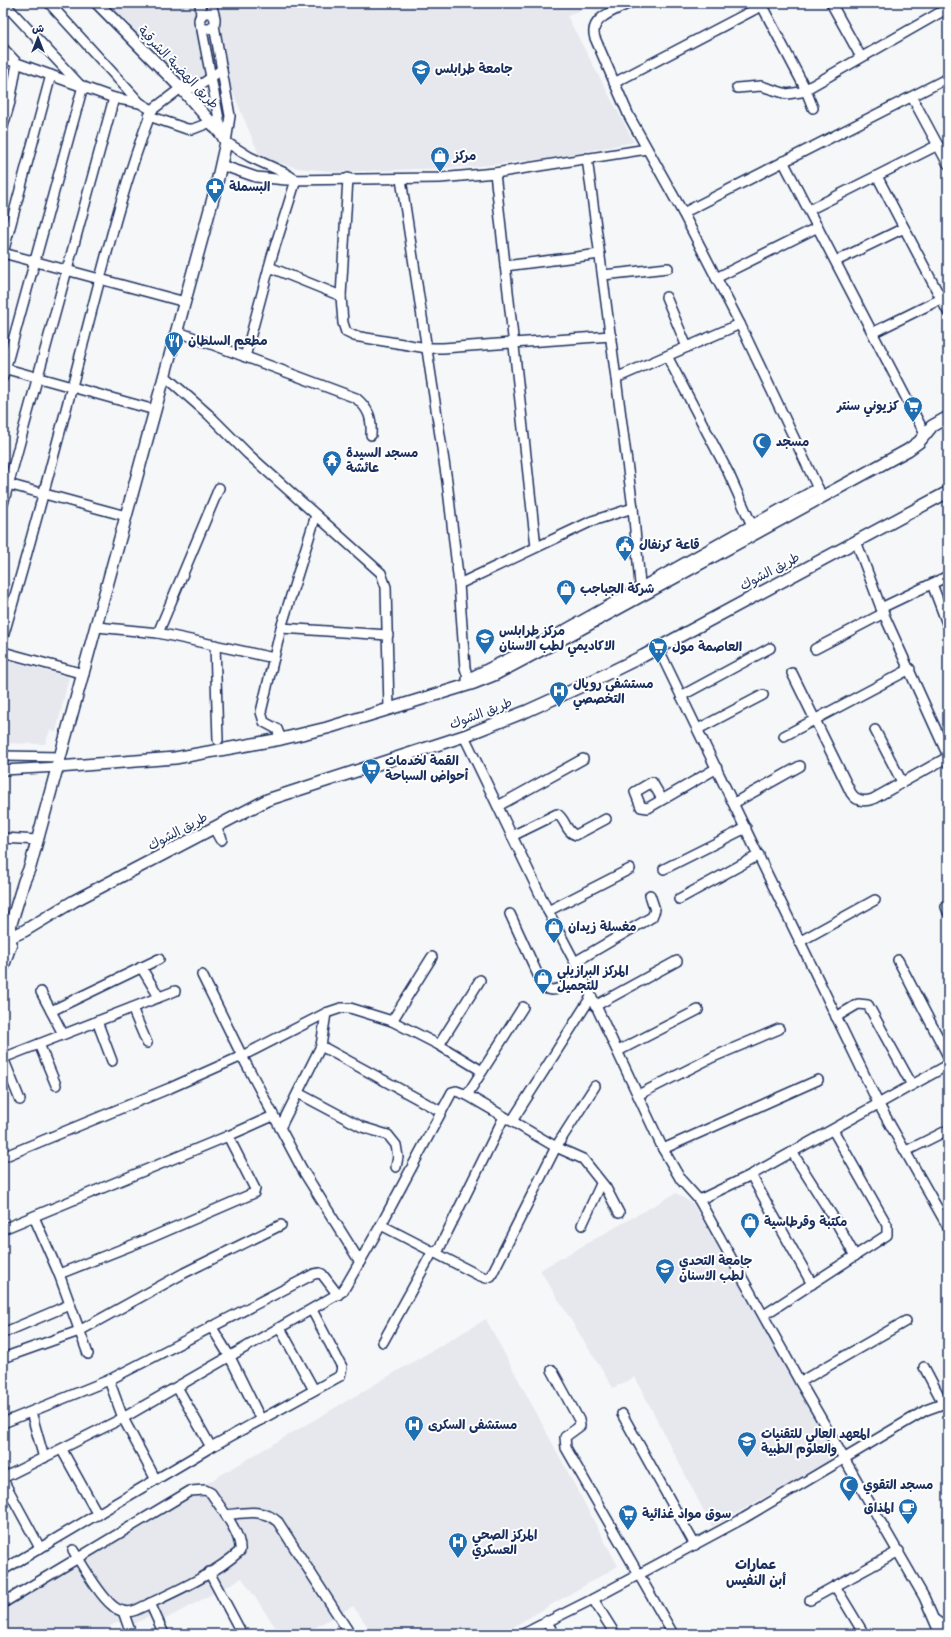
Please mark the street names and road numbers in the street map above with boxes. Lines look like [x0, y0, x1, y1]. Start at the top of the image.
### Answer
street label: طريق الهضبة الشرقية [134, 23, 222, 113]
street label: طريق الشوك [737, 549, 803, 595]
street label: طريق الشوك [447, 694, 515, 734]
street label: طريق الشوك [145, 809, 211, 855]

